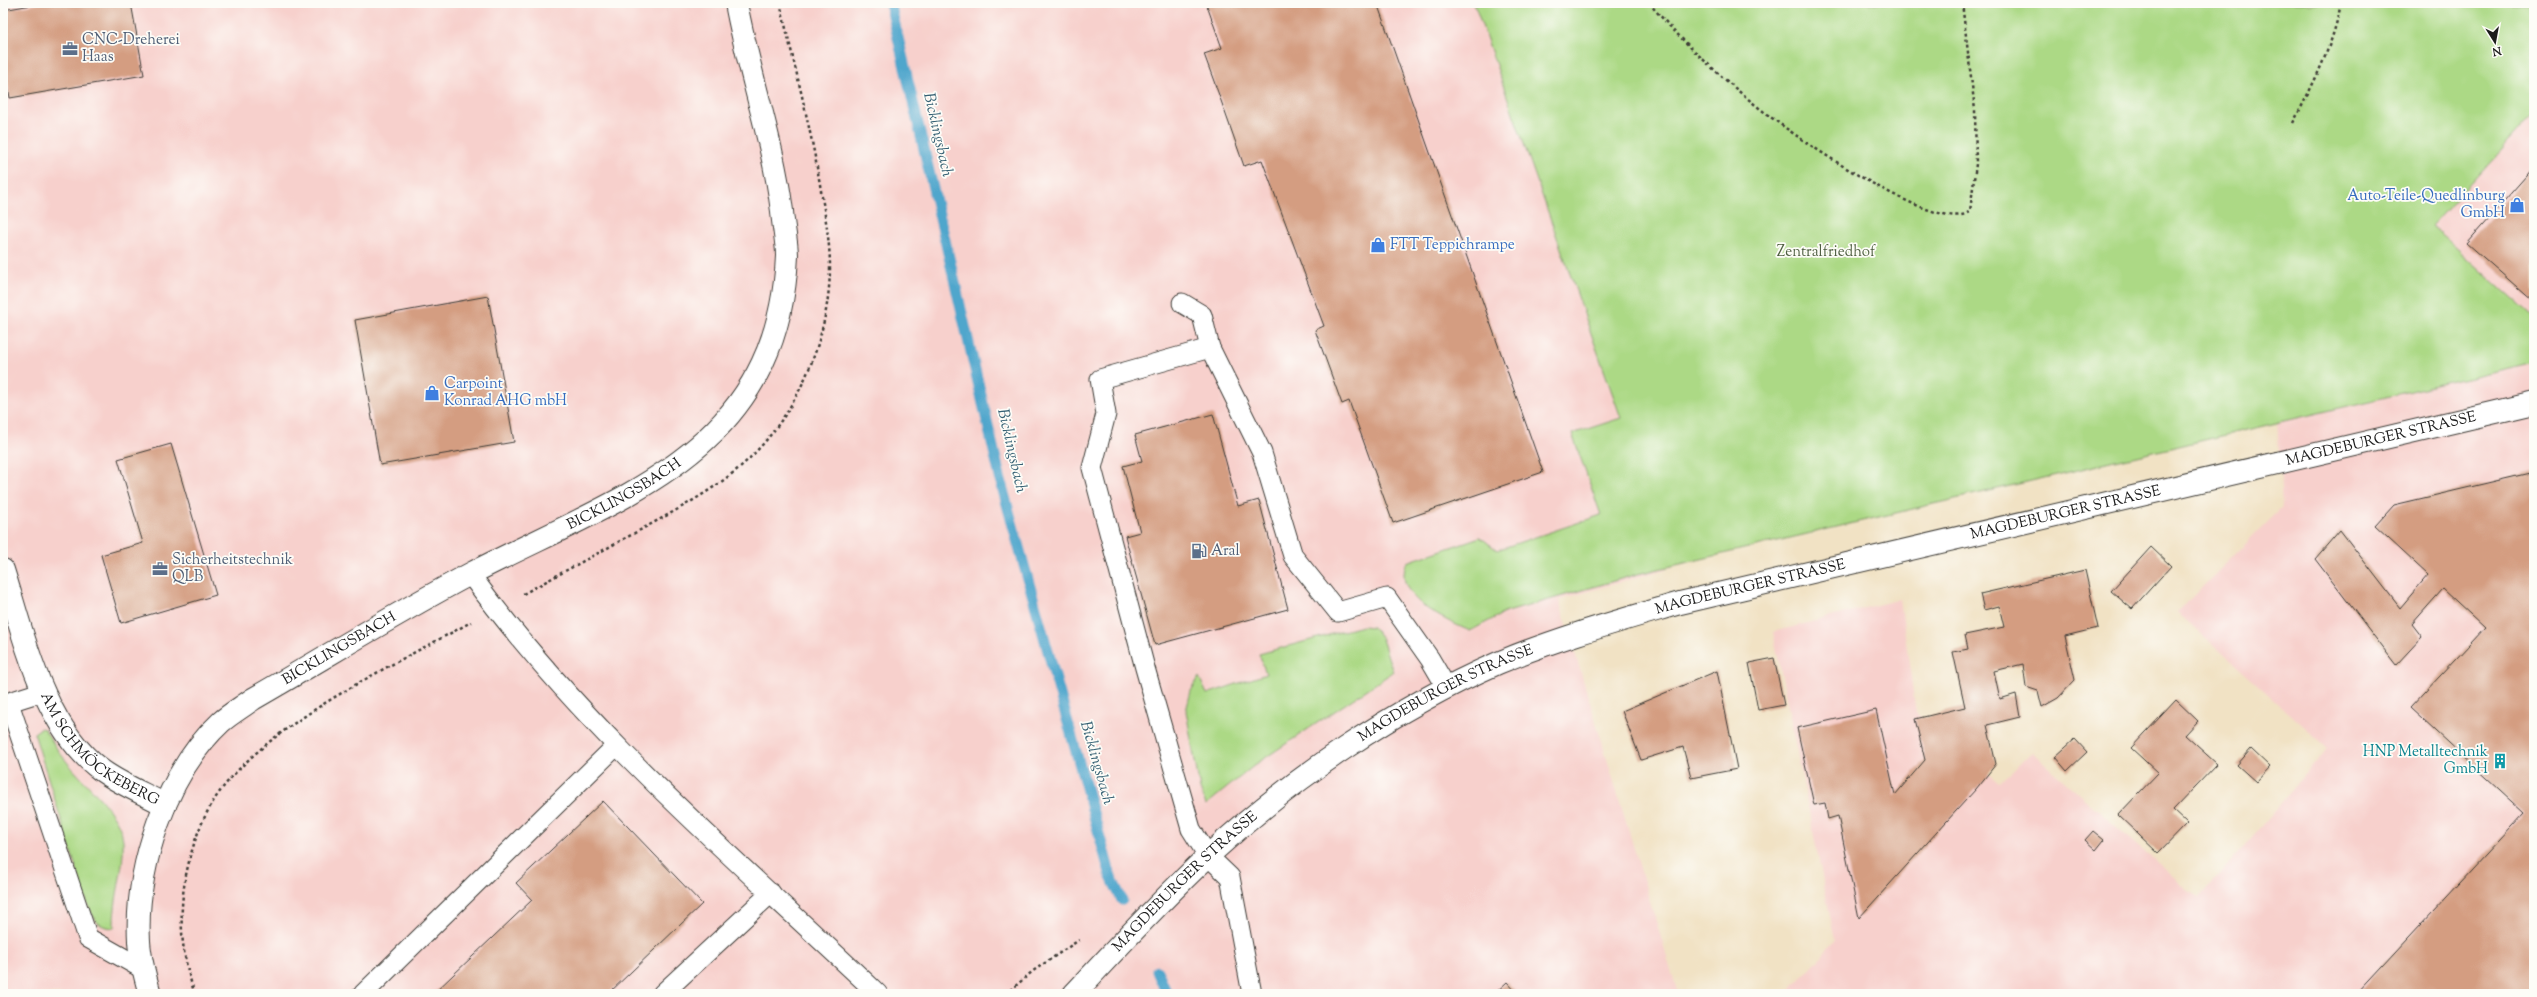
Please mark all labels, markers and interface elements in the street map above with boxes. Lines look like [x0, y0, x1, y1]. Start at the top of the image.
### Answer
north arrow [2475, 22, 2515, 62]
place label: CNC-Dreherei Haas [82, 30, 180, 68]
office icon: CNC-Dreherei Haas [61, 40, 79, 58]
text: N [2491, 42, 2504, 60]
water label: Bicklingsbach [916, 91, 958, 180]
place label: Auto-Teile-Quedlinburg GmbH [2347, 186, 2505, 224]
shop icon: Auto-Teile-Quedlinburg GmbH [2508, 196, 2526, 214]
place label: FTT Teppichrampe [1390, 235, 1515, 256]
shop icon: FTT Teppichrampe [1369, 236, 1387, 254]
park label: Zentralfriedhof [1777, 242, 1876, 263]
place label: Carpoint Konrad AHG mbH [444, 374, 567, 412]
shop icon: Carpoint Konrad AHG mbH [423, 384, 441, 402]
street label: MAGDEBURGER STRASSE [2284, 406, 2478, 471]
water label: Bicklingsbach [990, 407, 1032, 496]
street label: BICKLINGSBACH [563, 453, 686, 535]
street label: MAGDEBURGER STRASSE [1968, 480, 2163, 545]
place label: Aral [1211, 541, 1240, 562]
fuel station icon: Aral [1190, 542, 1208, 560]
place label: Sicherheitstechnik QLB [172, 550, 293, 588]
street label: MAGDEBURGER STRASSE [1653, 554, 1847, 620]
office icon: Sicherheitstechnik QLB [151, 560, 169, 578]
street label: BICKLINGSBACH [278, 607, 400, 690]
street label: MAGDEBURGER STRASSE [1354, 639, 1536, 747]
street label: AM SCHMÖCKEBERG [35, 689, 163, 811]
water label: Bicklingsbach [1073, 719, 1119, 808]
place label: HNP Metalltechnik GmbH [2363, 742, 2488, 780]
building icon: HNP Metalltechnik GmbH [2491, 752, 2509, 770]
street label: MAGDEBURGER STRASSE [1108, 806, 1262, 957]

